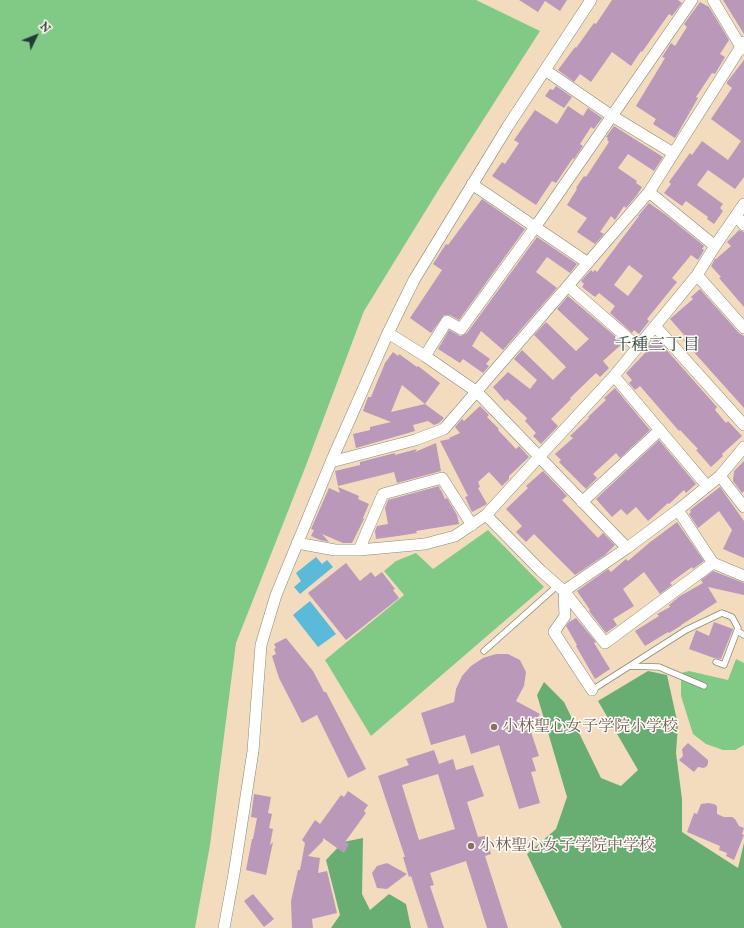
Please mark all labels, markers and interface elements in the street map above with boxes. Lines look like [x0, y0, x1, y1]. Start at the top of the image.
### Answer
north arrow [16, 16, 56, 56]
text: N [37, 20, 53, 35]
district label: 千種三丁目 [615, 336, 699, 356]
place label: 小林聖心女子学院小学校 [502, 717, 678, 737]
marker: 小林聖心女子学院小学校 [489, 722, 499, 732]
place label: 小林聖心女子学院中学校 [479, 836, 655, 856]
marker: 小林聖心女子学院中学校 [466, 841, 476, 851]

